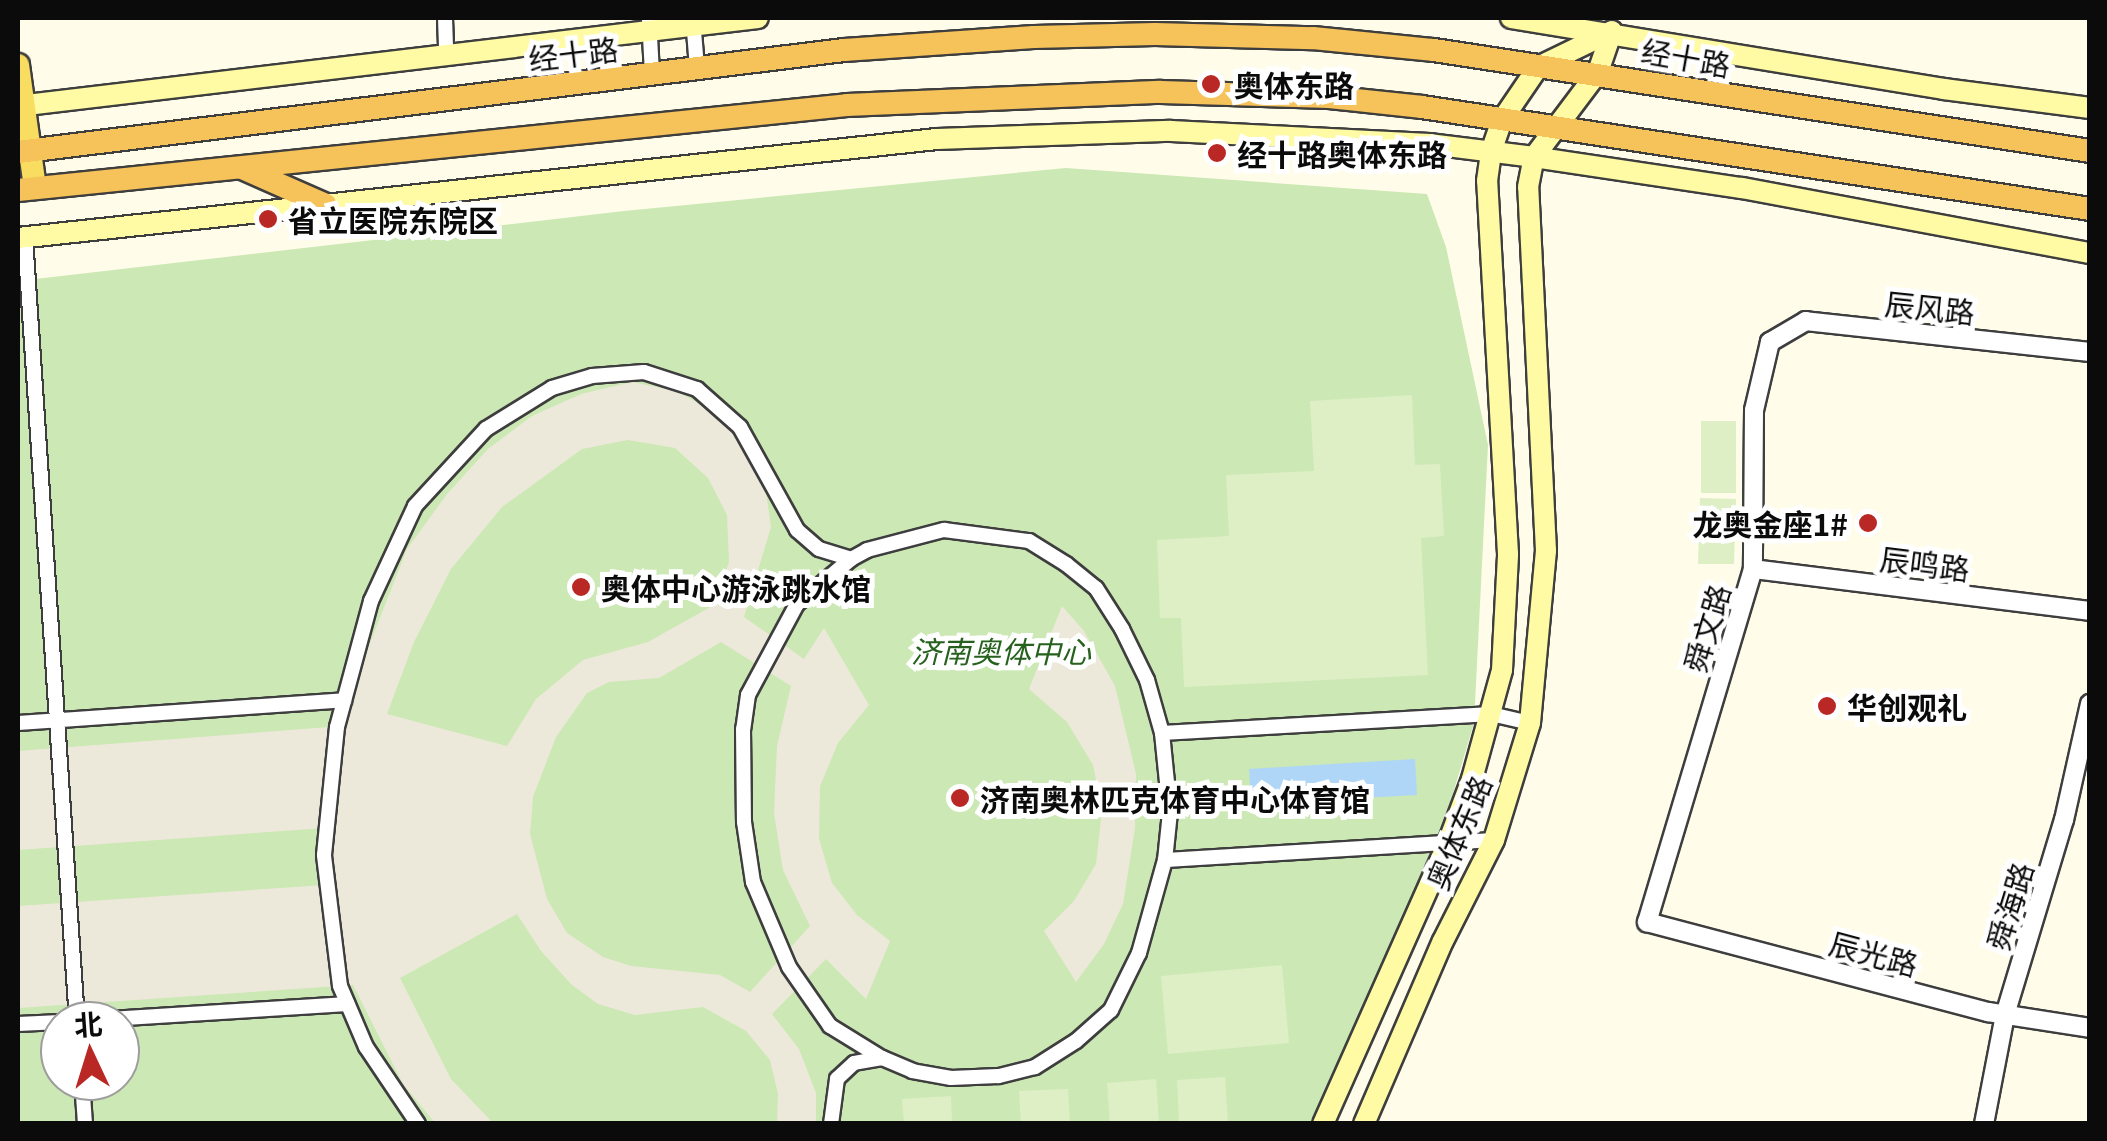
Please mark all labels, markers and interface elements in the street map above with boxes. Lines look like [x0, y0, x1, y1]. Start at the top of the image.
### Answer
street label: 经十路 [526, 30, 620, 76]
street label: 经十路 [1639, 31, 1733, 83]
place label: 奥体东路 [1234, 66, 1354, 102]
marker: 奥体东路 [1198, 71, 1224, 97]
place label: 经十路奥体东路 [1237, 135, 1447, 171]
marker: 经十路奥体东路 [1206, 142, 1228, 164]
place label: 省立医院东院区 [288, 201, 498, 237]
marker: 省立医院东院区 [257, 208, 279, 230]
street label: 辰风路 [1883, 284, 1977, 330]
place label: 龙奥金座1# [1693, 505, 1848, 541]
marker: 龙奥金座1# [1857, 512, 1879, 534]
street label: 辰鸣路 [1878, 540, 1972, 586]
place label: 奥体中心游泳跳水馆 [601, 569, 871, 605]
marker: 奥体中心游泳跳水馆 [570, 576, 592, 598]
street label: 舜文路 [1676, 580, 1736, 676]
park label: 济南奥体中心 [911, 632, 1091, 668]
place label: 华创观礼 [1847, 688, 1967, 724]
marker: 华创观礼 [1816, 695, 1838, 717]
street label: 奥体东路 [1418, 770, 1498, 894]
place label: 济南奥林匹克体育中心体育馆 [980, 780, 1370, 816]
marker: 济南奥林匹克体育中心体育馆 [949, 787, 971, 809]
street label: 舜海路 [1979, 858, 2039, 954]
street label: 辰光路 [1826, 924, 1922, 982]
north arrow [40, 1001, 140, 1101]
text: 北 [73, 1002, 103, 1044]

